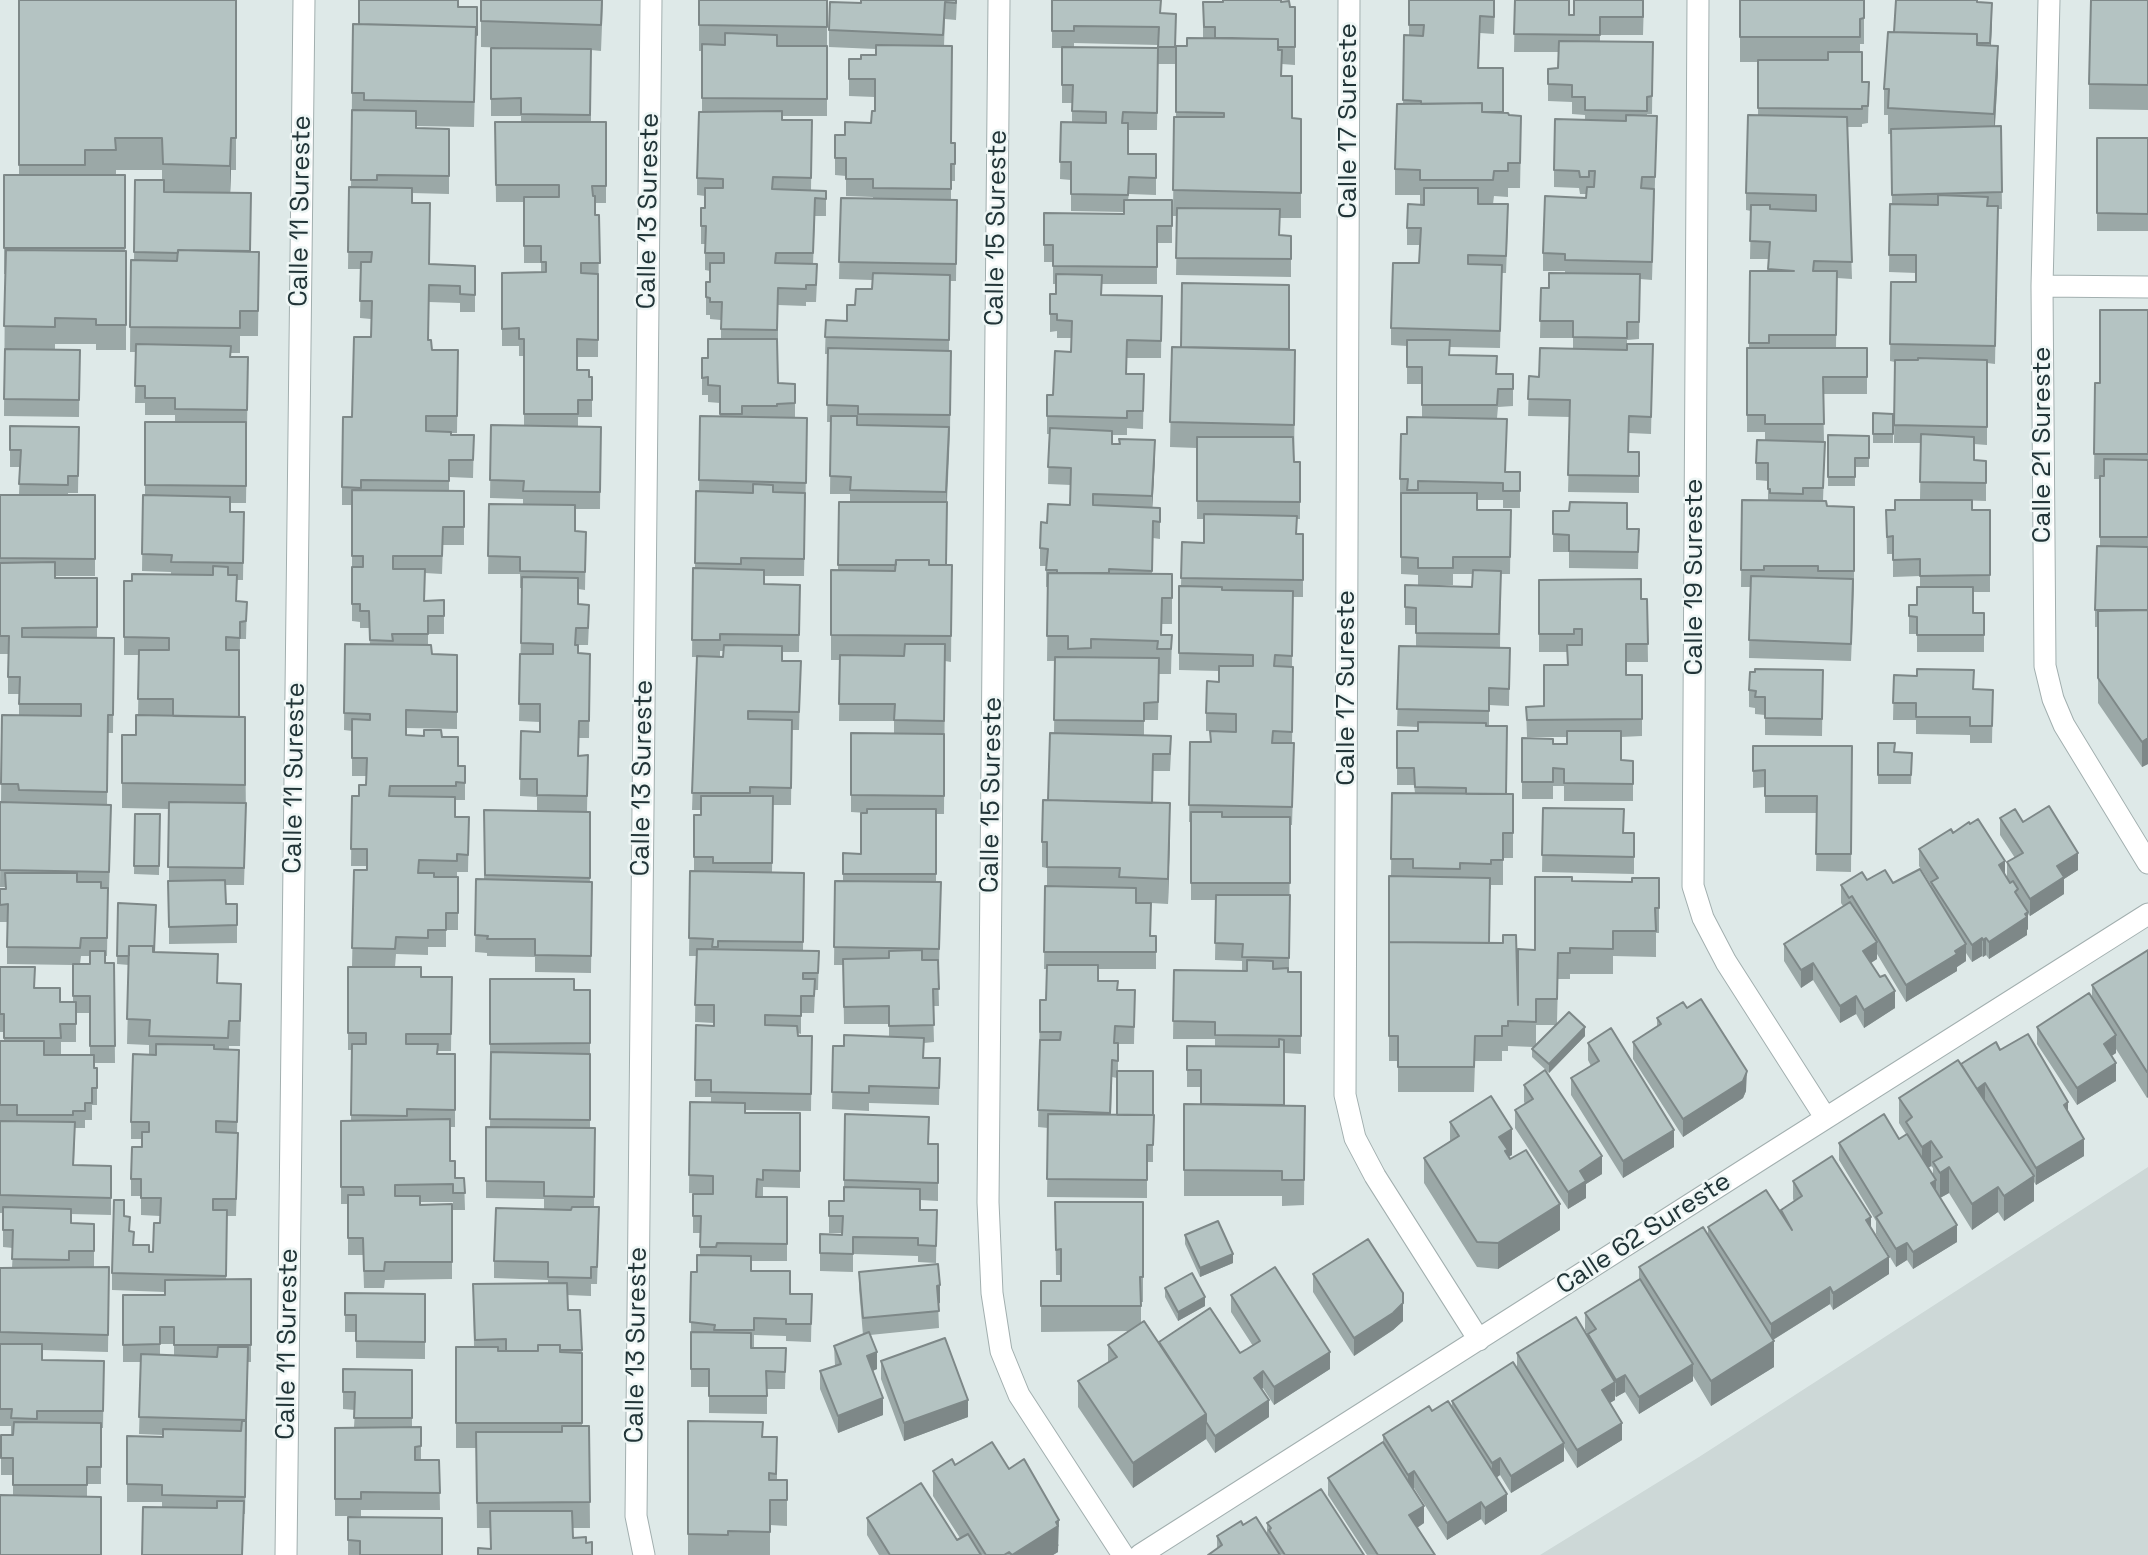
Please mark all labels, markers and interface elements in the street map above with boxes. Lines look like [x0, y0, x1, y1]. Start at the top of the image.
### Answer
street label: Calle 17 Sureste [1333, 23, 1365, 219]
street label: Calle 13 Sureste [632, 112, 666, 310]
street label: Calle 11 Sureste [284, 115, 318, 307]
street label: Calle 15 Sureste [980, 130, 1014, 326]
street label: Calle 21 Sureste [2027, 347, 2059, 543]
street label: Calle 19 Sureste [1679, 479, 1711, 675]
street label: Calle 17 Sureste [1331, 590, 1363, 786]
street label: Calle 13 Sureste [626, 679, 660, 877]
street label: Calle 11 Sureste [278, 682, 312, 874]
street label: Calle 15 Sureste [975, 697, 1009, 893]
street label: Calle 62 Sureste [1551, 1166, 1737, 1302]
street label: Calle 13 Sureste [620, 1246, 654, 1444]
street label: Calle 11 Sureste [271, 1248, 305, 1440]

